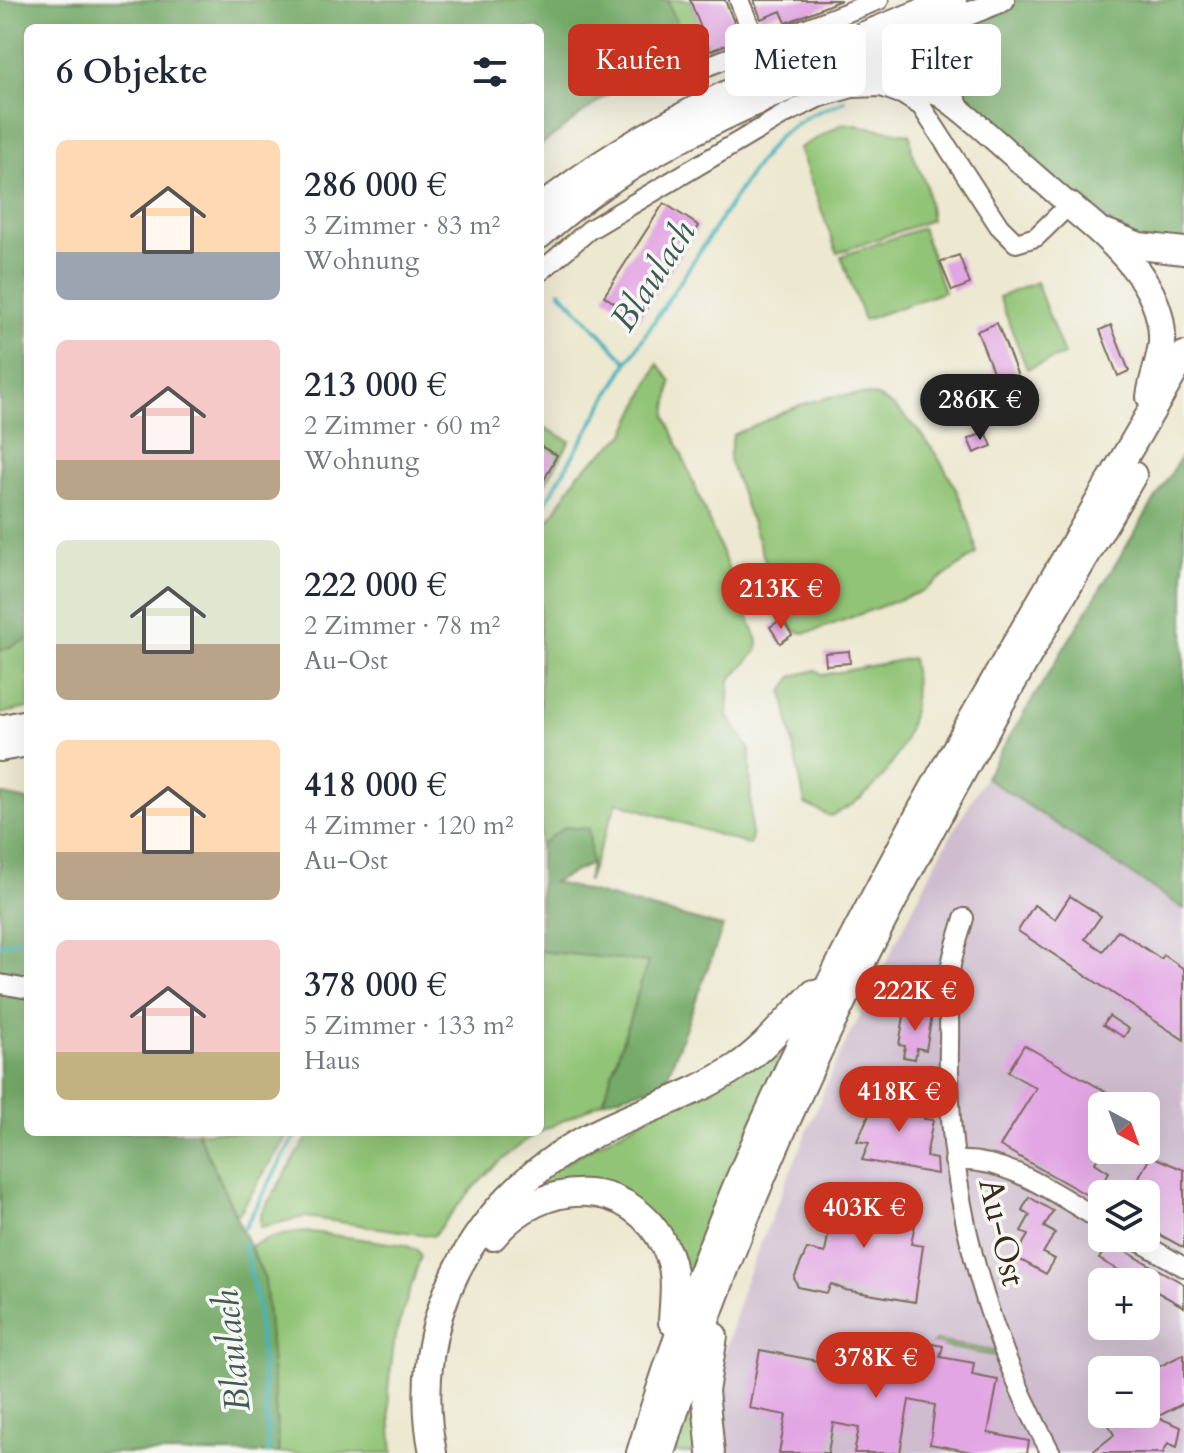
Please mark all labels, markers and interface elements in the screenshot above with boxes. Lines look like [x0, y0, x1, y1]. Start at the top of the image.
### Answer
chip: Kaufen [568, 24, 709, 96]
chip: Mieten [725, 24, 866, 96]
chip: Filter [882, 24, 1001, 96]
text: 6 Objekte [56, 49, 208, 95]
icon: filters [468, 50, 512, 94]
text: 286 000 € [304, 162, 447, 208]
icon: home [120, 172, 216, 268]
text: 3 Zimmer · 83 m² [304, 208, 500, 243]
water label: Blaulach [599, 211, 707, 341]
text: Wohnung [304, 243, 419, 278]
text: 213 000 € [304, 362, 447, 408]
icon: home [120, 372, 216, 468]
pin: 286K € [915, 374, 1045, 442]
text: 286K € [938, 382, 1022, 417]
text: 2 Zimmer · 60 m² [304, 408, 500, 443]
text: Wohnung [304, 443, 419, 478]
text: 222 000 € [304, 562, 447, 608]
pin: 213K € [716, 563, 846, 631]
text: 213K € [739, 571, 823, 606]
icon: home [120, 572, 216, 668]
text: 2 Zimmer · 78 m² [304, 608, 500, 643]
text: Au-Ost [304, 643, 388, 678]
text: 418 000 € [304, 762, 447, 808]
icon: home [120, 772, 216, 868]
text: 4 Zimmer · 120 m² [304, 808, 514, 843]
text: Au-Ost [304, 843, 388, 878]
text: 378 000 € [304, 962, 447, 1008]
pin: 222K € [850, 965, 980, 1033]
icon: home [120, 972, 216, 1068]
text: 222K € [873, 973, 957, 1008]
text: 5 Zimmer · 133 m² [304, 1008, 514, 1043]
text: Haus [304, 1043, 360, 1078]
pin: 418K € [834, 1066, 964, 1134]
text: 418K € [857, 1074, 941, 1109]
north arrow [1088, 1092, 1160, 1164]
map controls [1088, 1092, 1160, 1428]
street label: Au-Ost [967, 1173, 1037, 1291]
button: layers [1088, 1180, 1160, 1252]
pin: 403K € [799, 1182, 929, 1250]
text: 403K € [822, 1190, 906, 1225]
button: + [1088, 1268, 1160, 1340]
water label: Blaulach [201, 1287, 263, 1415]
pin: 378K € [811, 1332, 941, 1400]
text: 378K € [834, 1340, 918, 1375]
button: − [1088, 1356, 1160, 1428]

